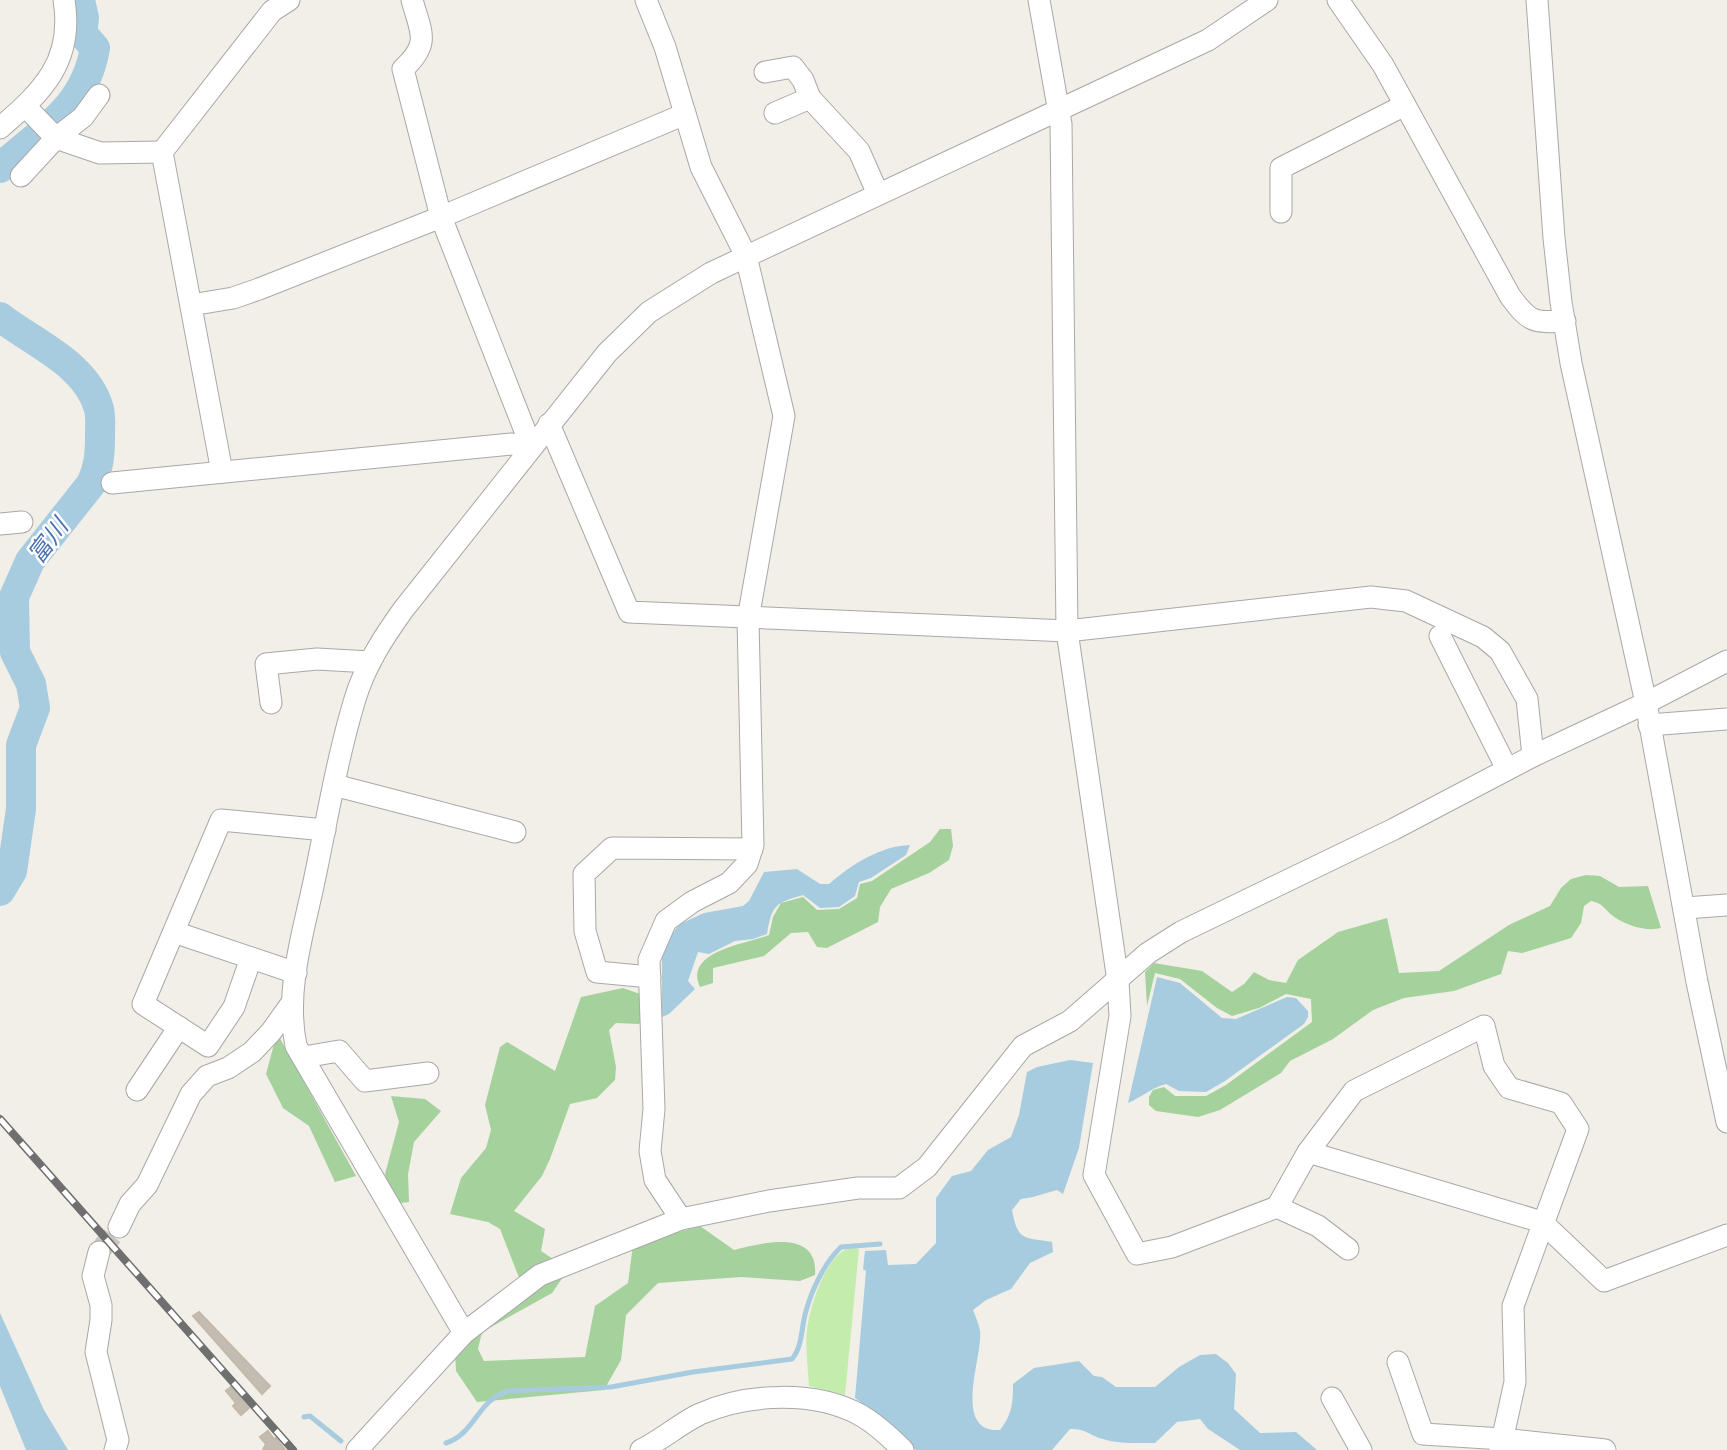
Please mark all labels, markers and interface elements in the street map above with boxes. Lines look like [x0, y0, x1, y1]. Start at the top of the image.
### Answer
water label: 富川 [22, 511, 75, 569]

